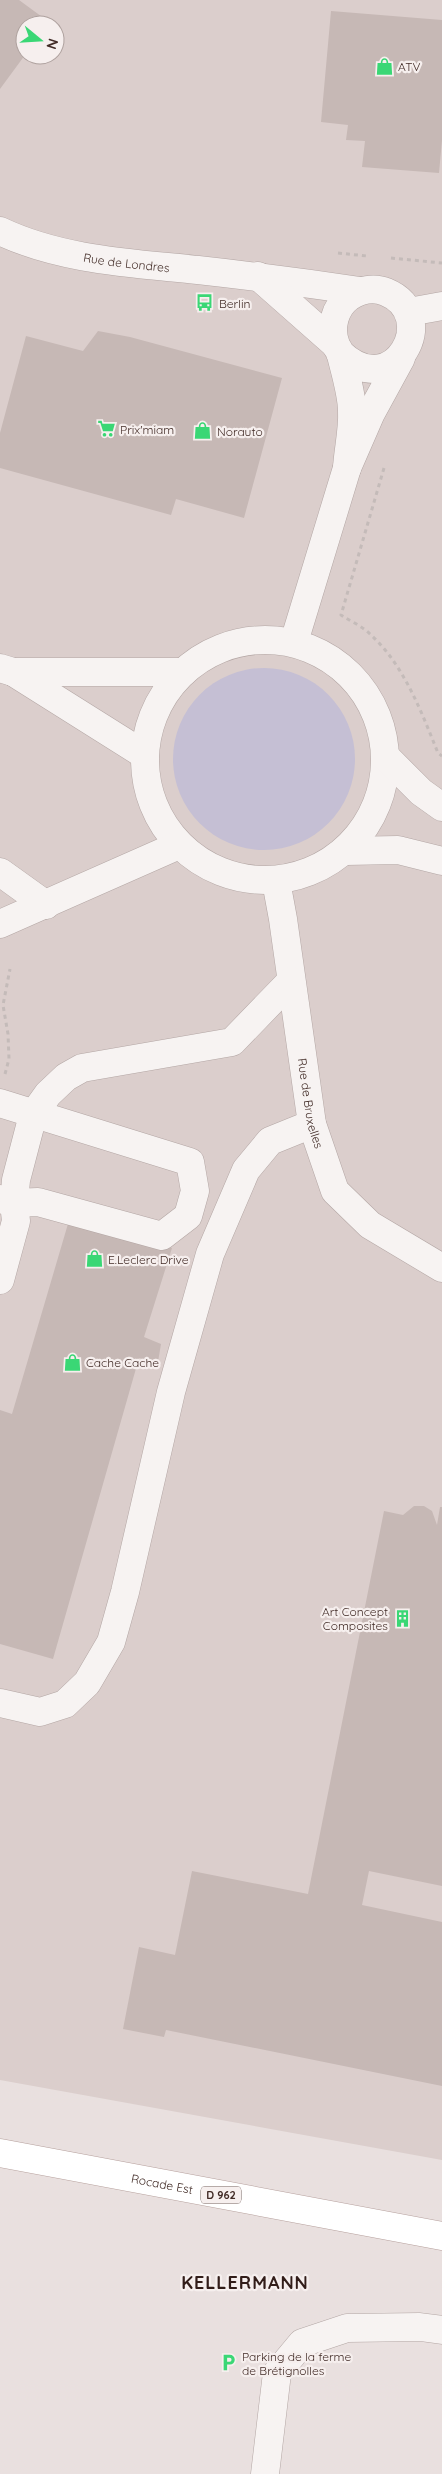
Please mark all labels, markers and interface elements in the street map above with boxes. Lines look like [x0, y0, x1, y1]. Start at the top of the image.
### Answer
north arrow [15, 15, 65, 65]
text: N [42, 36, 63, 52]
shop icon: ATV [374, 56, 394, 76]
place label: ATV [398, 59, 421, 74]
street label: Rue de Londres [82, 249, 171, 275]
bus stop icon: Berlin [195, 293, 215, 313]
place label: Berlin [219, 296, 250, 311]
supermarket icon: Prix'miam [96, 419, 116, 439]
shop icon: Norauto [193, 421, 213, 441]
place label: Prix'miam [120, 422, 174, 437]
place label: Norauto [217, 424, 263, 439]
street label: Rue de Bruxelles [295, 1057, 327, 1151]
shop icon: E.Leclerc Drive [84, 1249, 104, 1269]
place label: E.Leclerc Drive [108, 1252, 189, 1267]
shop icon: Cache Cache [62, 1352, 82, 1372]
place label: Cache Cache [86, 1355, 159, 1370]
place label: Art Concept Composites [322, 1604, 388, 1633]
building icon: Art Concept Composites [392, 1608, 412, 1628]
street label: Rocade Est [130, 2170, 194, 2197]
road number: D 962 [201, 2186, 241, 2204]
district label: KELLERMANN [181, 2271, 309, 2294]
place label: Parking de la ferme de Brétignolles [242, 2349, 352, 2378]
parking icon: Parking de la ferme de Brétignolles [218, 2353, 238, 2373]

